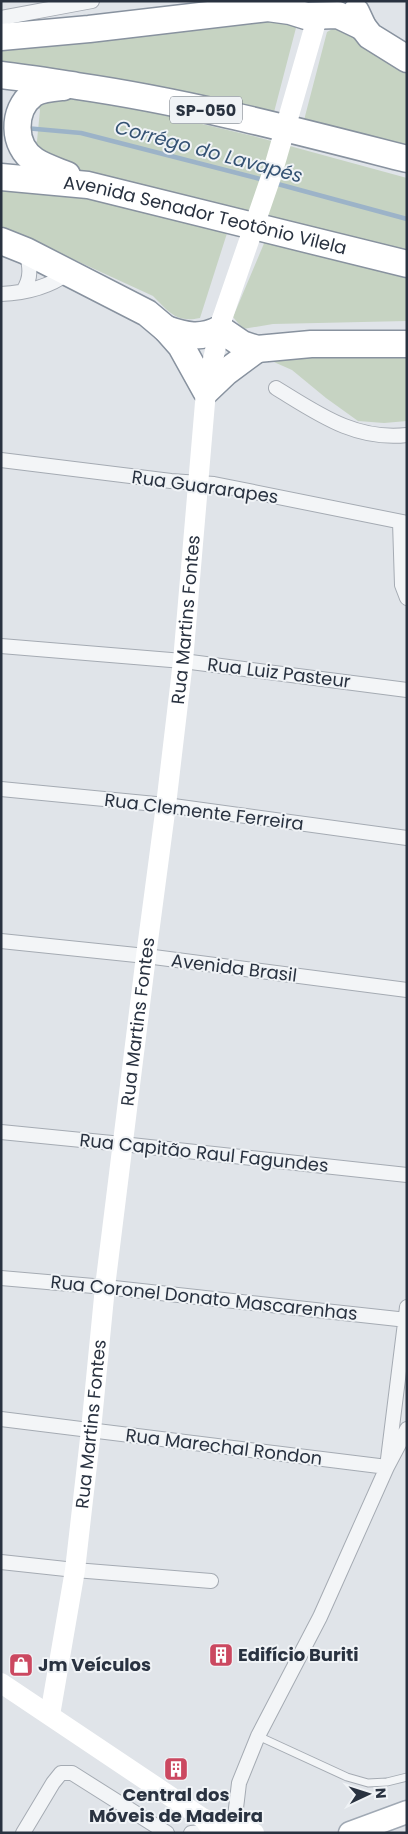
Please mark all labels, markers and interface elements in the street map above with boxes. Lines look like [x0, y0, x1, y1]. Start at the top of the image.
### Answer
road number: SP-050 [170, 96, 242, 124]
water label: Corrégo do Lavapés [112, 113, 306, 190]
street label: Avenida Senador Teotônio Vilela [62, 170, 349, 261]
street label: Rua Guararapes [130, 464, 280, 509]
street label: Rua Martins Fontes [165, 534, 206, 706]
street label: Rua Luiz Pasteur [206, 651, 352, 694]
street label: Rua Clemente Ferreira [103, 787, 305, 836]
street label: Rua Martins Fontes [115, 936, 160, 1108]
street label: Avenida Brasil [170, 947, 298, 988]
street label: Rua Capitão Raul Fagundes [78, 1127, 330, 1178]
street label: Rua Coronel Donato Mascarenhas [49, 1269, 359, 1326]
street label: Rua Martins Fontes [69, 1338, 112, 1510]
street label: Rua Marechal Rondon [124, 1422, 324, 1471]
building icon: Edifício Buriti [208, 1642, 234, 1668]
place label: Edifício Buriti [238, 1642, 359, 1667]
shop icon: Jm Veículos [8, 1652, 34, 1678]
place label: Jm Veículos [38, 1652, 151, 1677]
building icon: Central dos Móveis de Madeira [163, 1756, 189, 1782]
north arrow [343, 1769, 393, 1819]
place label: Central dos Móveis de Madeira [89, 1782, 263, 1828]
text: N [371, 1787, 391, 1799]

